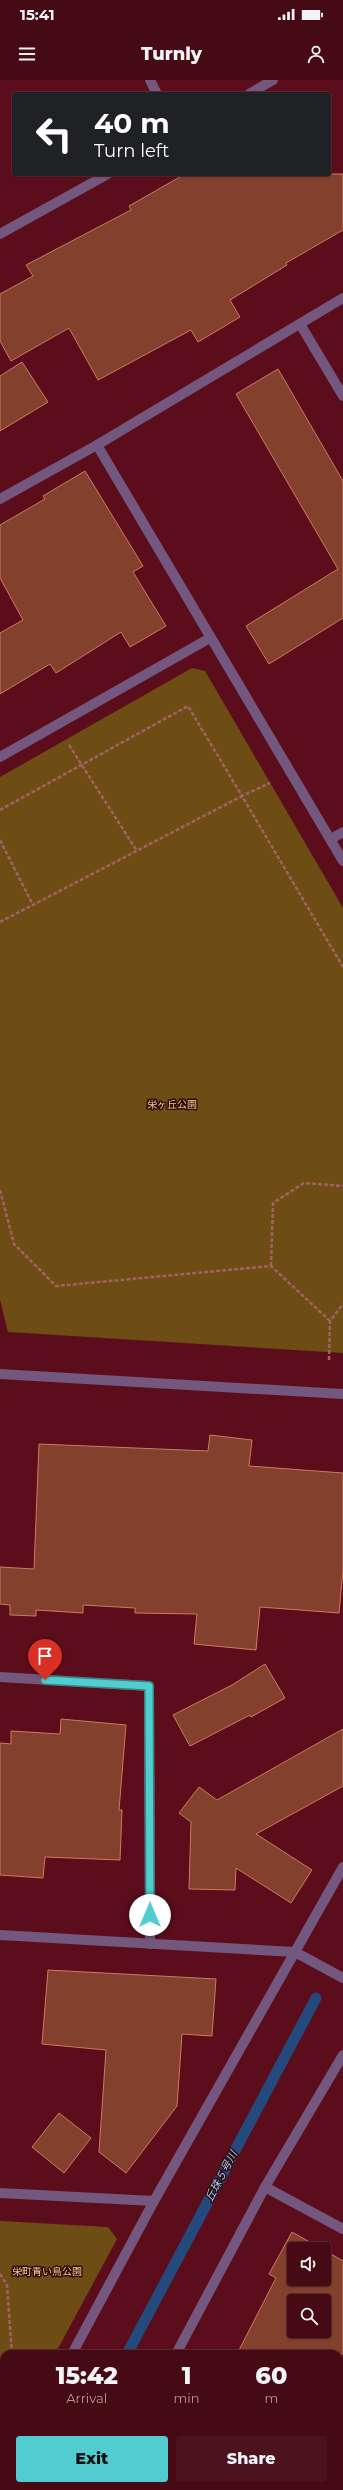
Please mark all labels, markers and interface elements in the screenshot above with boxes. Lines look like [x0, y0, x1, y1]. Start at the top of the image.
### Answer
text: 15:41 [20, 5, 55, 24]
icon: menu [16, 43, 38, 65]
text: Turnly [141, 43, 202, 65]
icon: person [305, 43, 327, 65]
text: 40 m [94, 106, 170, 140]
icon: left [28, 108, 80, 160]
text: Turn left [94, 140, 169, 162]
park label: 栄ヶ丘公園 [147, 1098, 197, 1111]
pin [28, 1639, 62, 1680]
icon: arrive [34, 1645, 56, 1667]
position arrow [129, 1894, 171, 1936]
water label: 丘珠５号川 [202, 2148, 241, 2204]
map controls [287, 2242, 331, 2338]
button: sound [287, 2242, 331, 2286]
park label: 栄町青い鳥公園 [12, 2265, 82, 2278]
button: search [287, 2294, 331, 2338]
text: 15:42 [56, 2361, 118, 2390]
text: 1 [182, 2361, 191, 2390]
text: 60 [255, 2361, 287, 2390]
text: Arrival [66, 2390, 107, 2406]
text: min [174, 2390, 200, 2406]
text: m [264, 2390, 278, 2406]
button: Exit [16, 2436, 168, 2482]
button: Share [176, 2436, 327, 2482]

